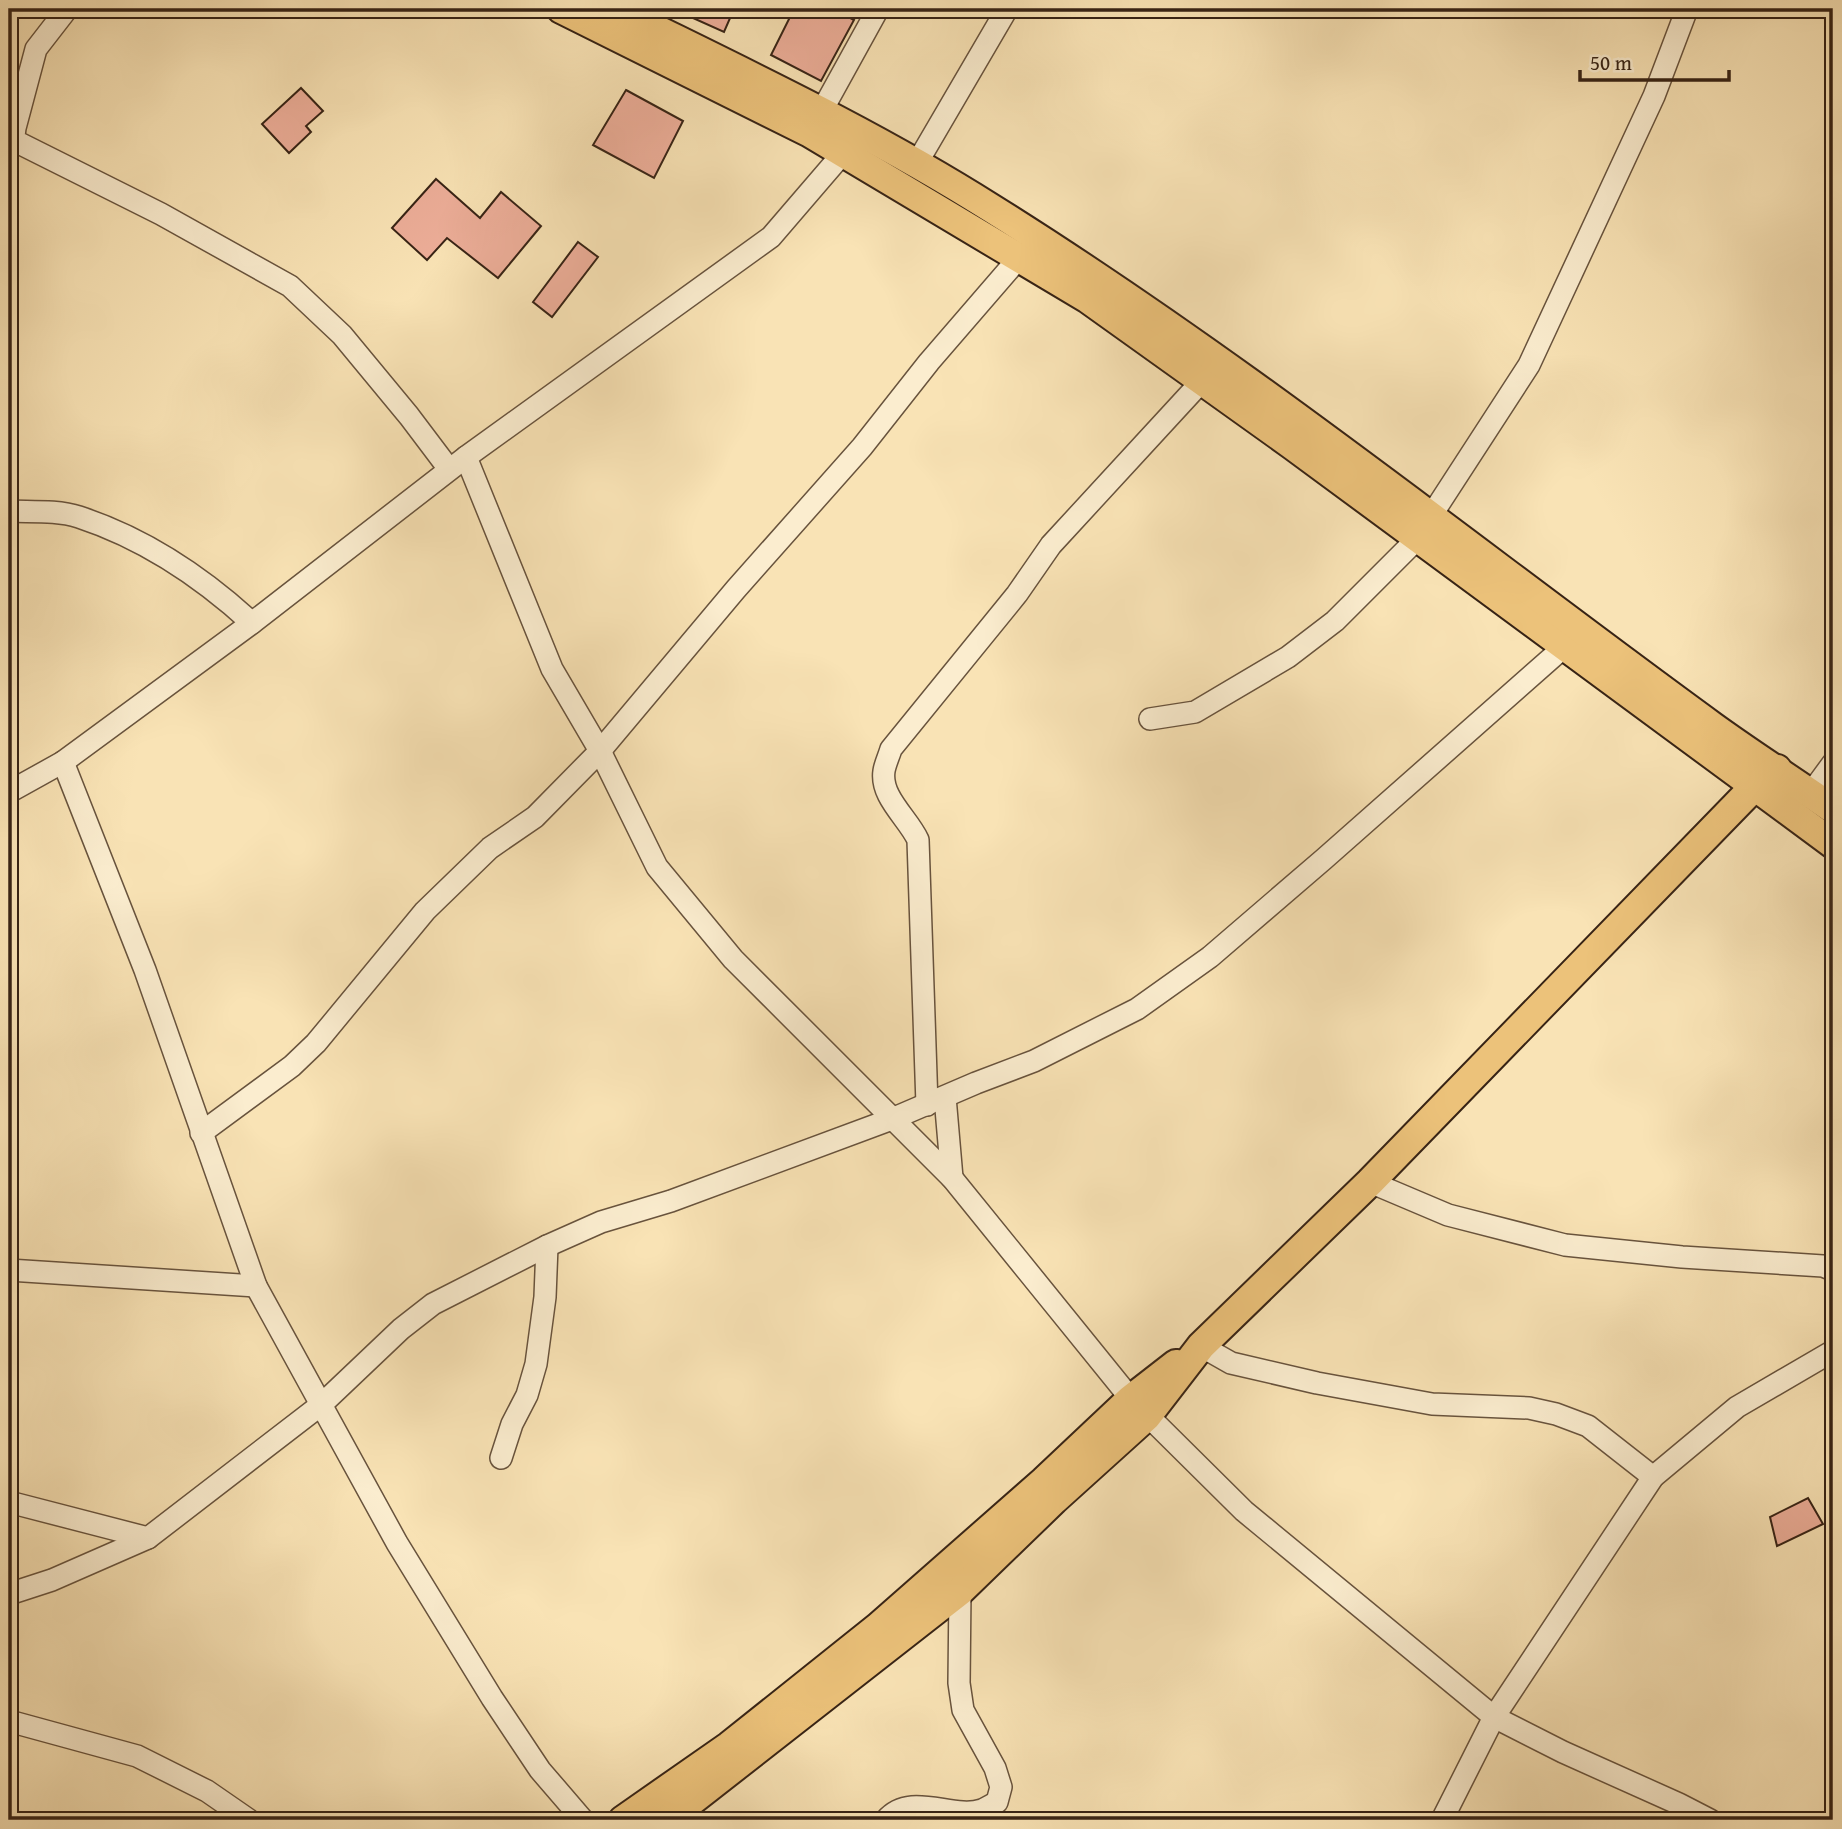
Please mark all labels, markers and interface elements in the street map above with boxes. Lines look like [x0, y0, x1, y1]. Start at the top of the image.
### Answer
scale bar [1580, 38, 1728, 82]
text: 50 m [1590, 47, 1632, 78]

